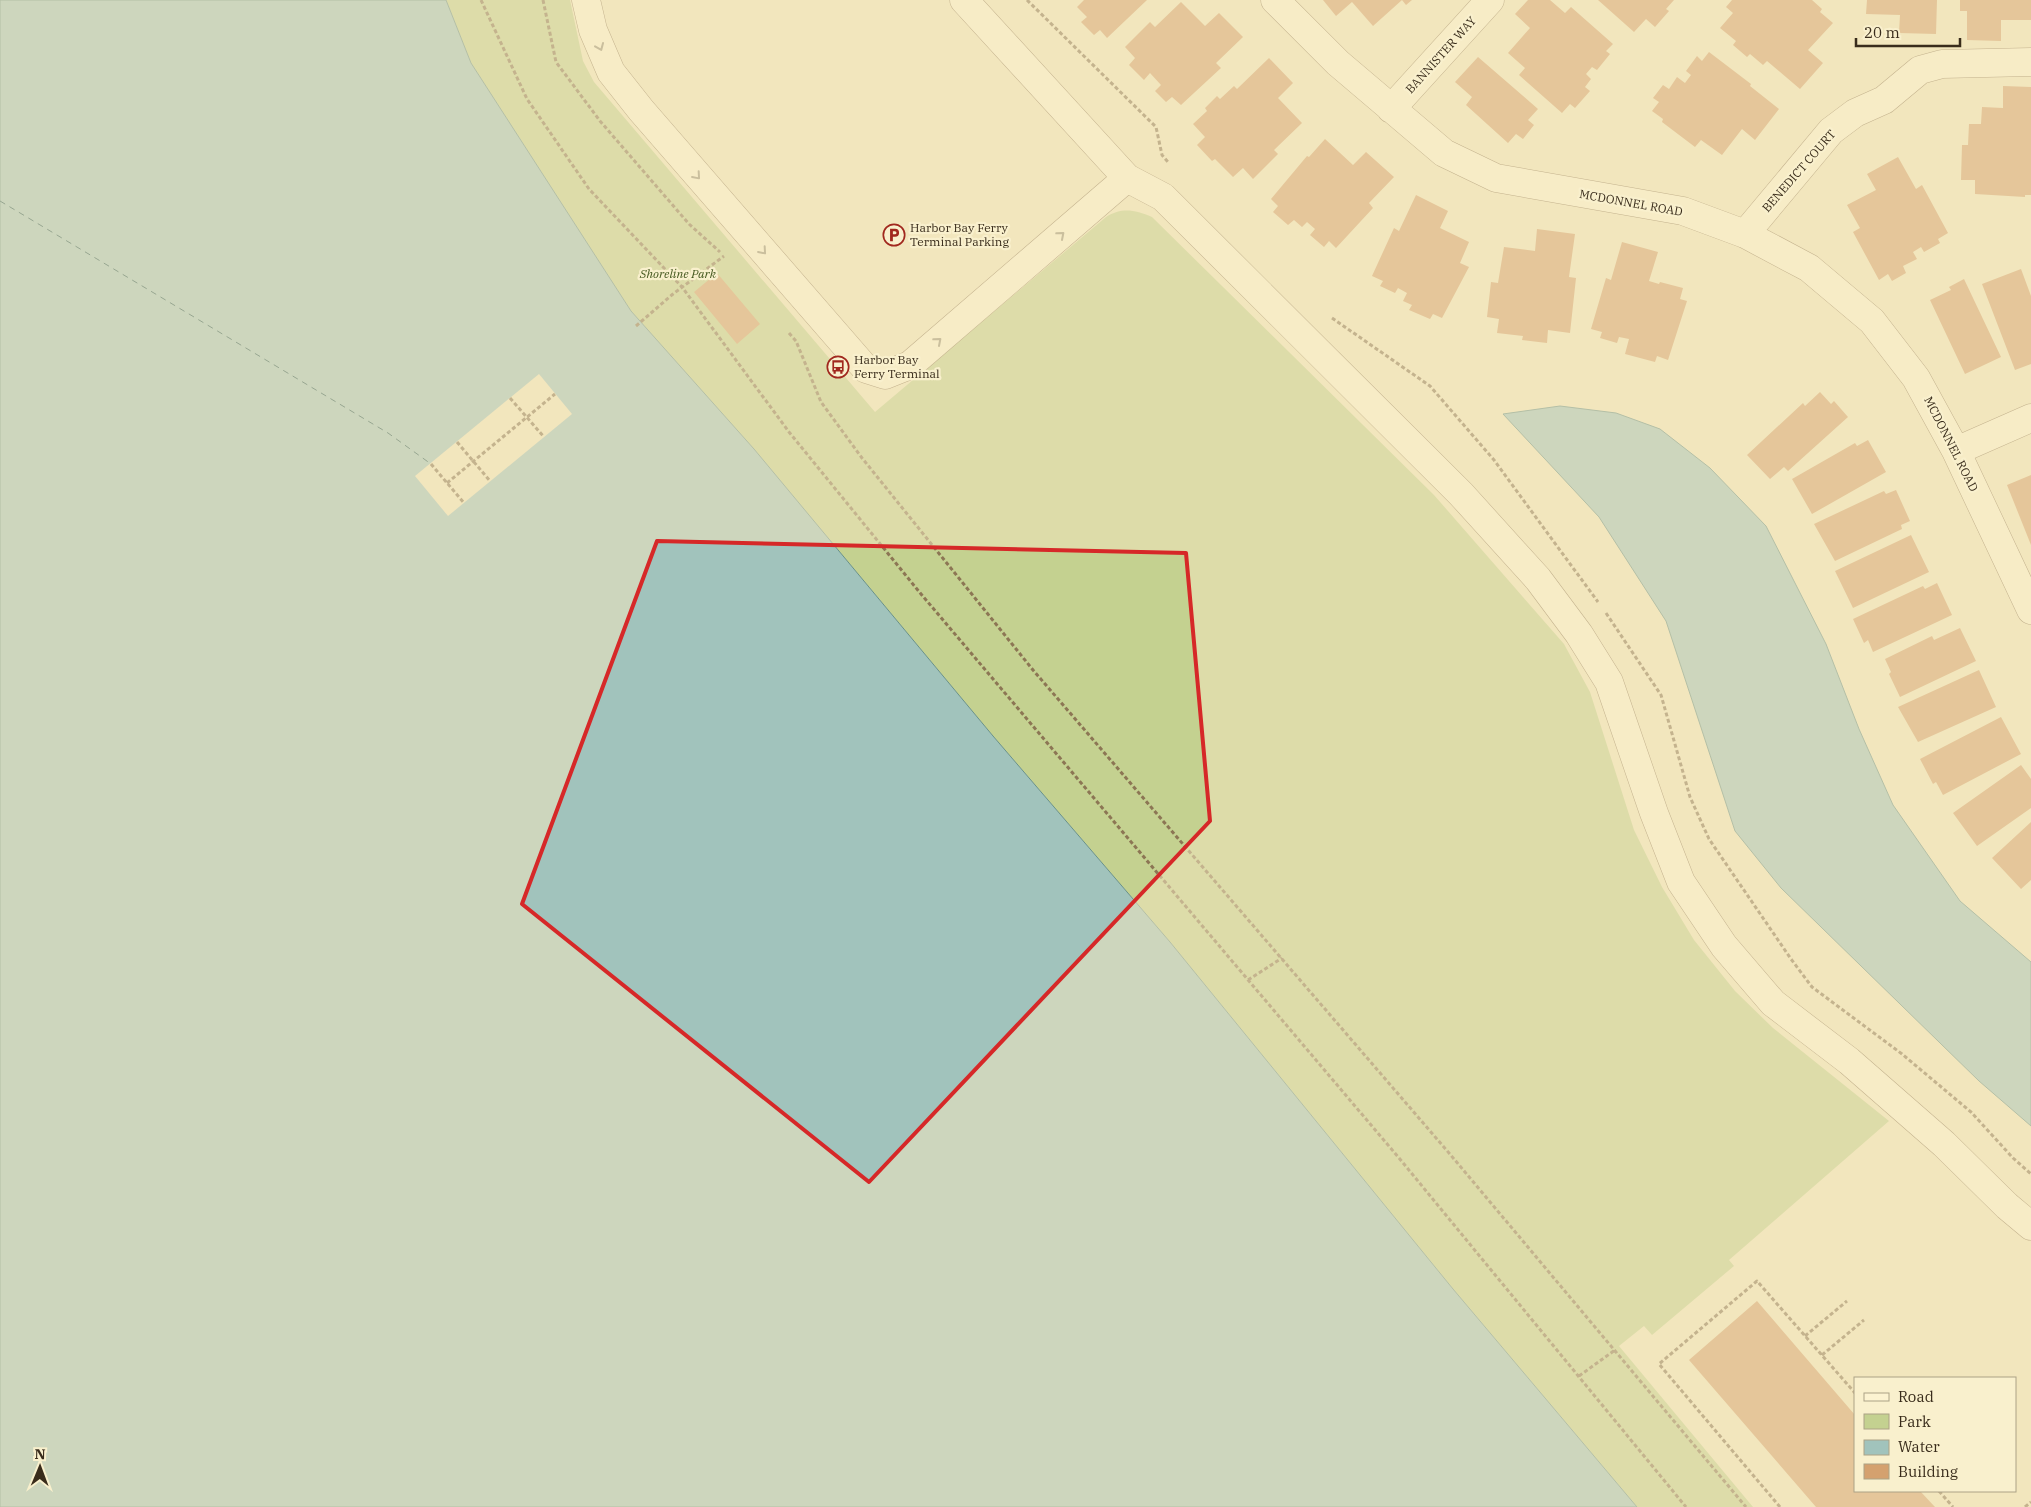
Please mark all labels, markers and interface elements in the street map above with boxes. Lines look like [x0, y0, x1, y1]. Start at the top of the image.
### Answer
street label: BANNISTER WAY [1402, 13, 1479, 96]
scale bar [1856, 15, 1960, 47]
text: 20 m [1864, 23, 1900, 42]
one-way arrow [594, 42, 605, 51]
street label: BENEDICT COURT [1759, 126, 1839, 215]
one-way arrow [692, 170, 701, 179]
street label: MCDONNEL ROAD [1578, 186, 1684, 219]
place label: Harbor Bay Ferry Terminal Parking [910, 220, 1009, 249]
parking icon: Harbor Bay Ferry Terminal Parking [882, 223, 906, 247]
one-way arrow [1055, 233, 1064, 241]
one-way arrow [757, 246, 766, 255]
park label: Shoreline Park [639, 266, 717, 281]
one-way arrow [932, 338, 941, 347]
place label: Harbor Bay Ferry Terminal [854, 352, 940, 381]
bus stop icon: Harbor Bay Ferry Terminal [826, 355, 850, 379]
street label: MCDONNEL ROAD [1921, 394, 1982, 494]
legend [1854, 1377, 2016, 1492]
text: Road [1898, 1387, 1934, 1406]
text: Park [1898, 1412, 1931, 1431]
text: Water [1898, 1437, 1940, 1456]
north arrow [15, 1442, 65, 1492]
text: N [35, 1445, 46, 1463]
text: Building [1898, 1462, 1958, 1481]

